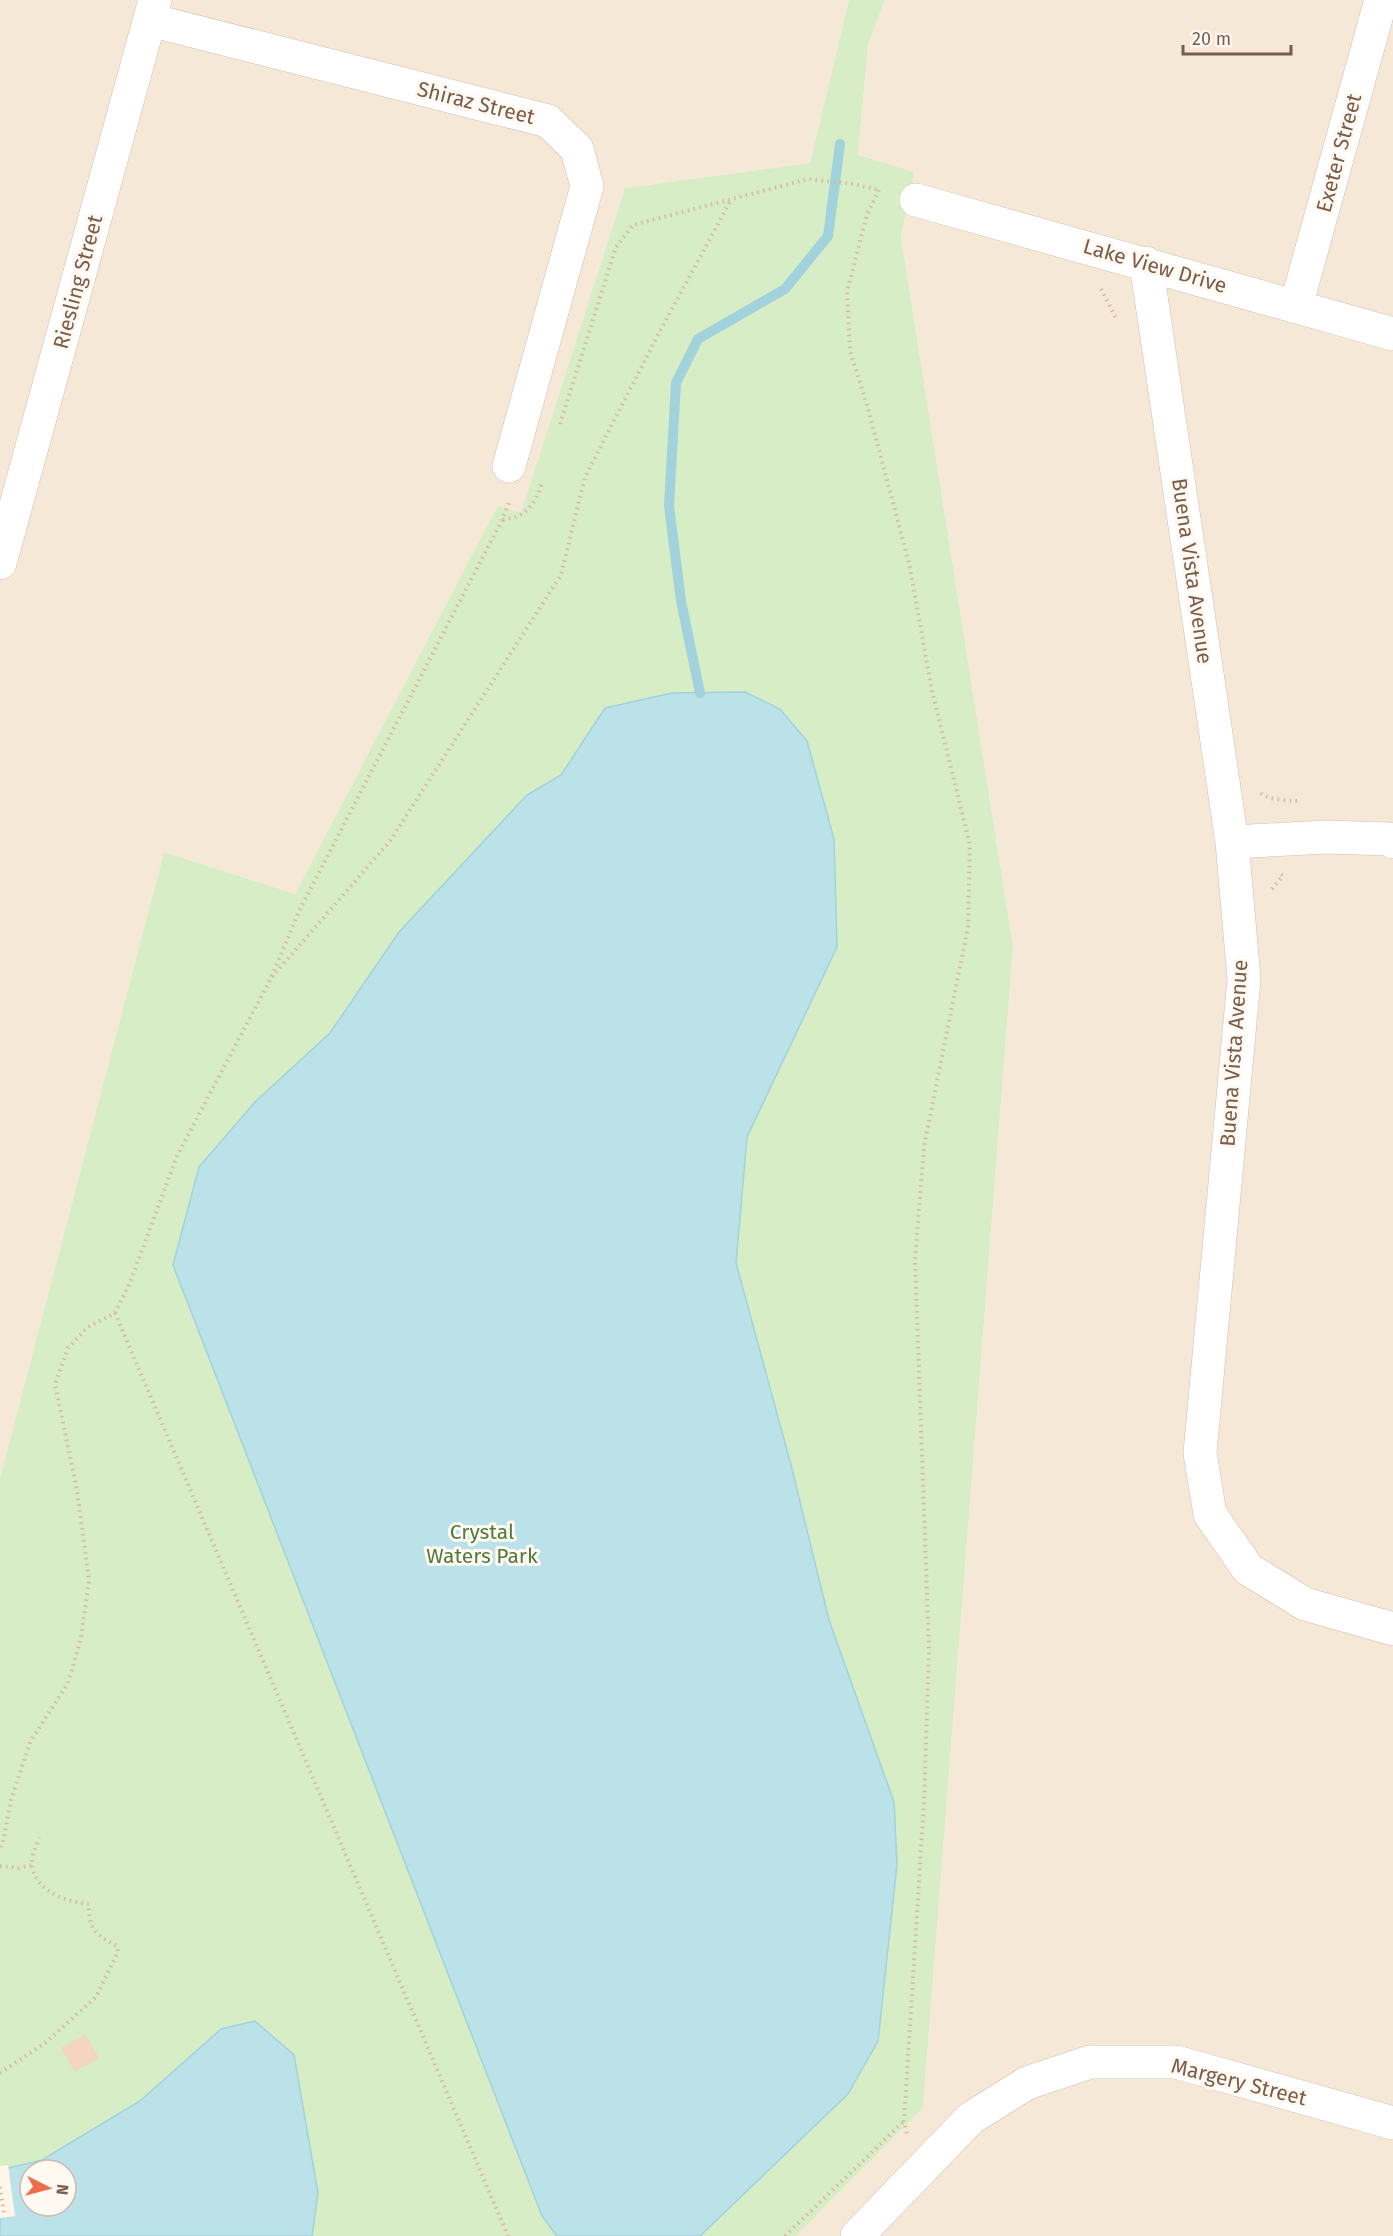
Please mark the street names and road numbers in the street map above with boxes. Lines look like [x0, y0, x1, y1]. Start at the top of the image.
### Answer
street label: Shiraz Street [415, 76, 538, 130]
street label: Exeter Street [1311, 90, 1367, 215]
street label: Riesling Street [48, 212, 108, 352]
street label: Lake View Drive [1080, 233, 1230, 299]
street label: Buena Vista Avenue [1166, 476, 1218, 666]
street label: Buena Vista Avenue [1215, 959, 1253, 1147]
street label: Margery Street [1169, 2053, 1310, 2111]

